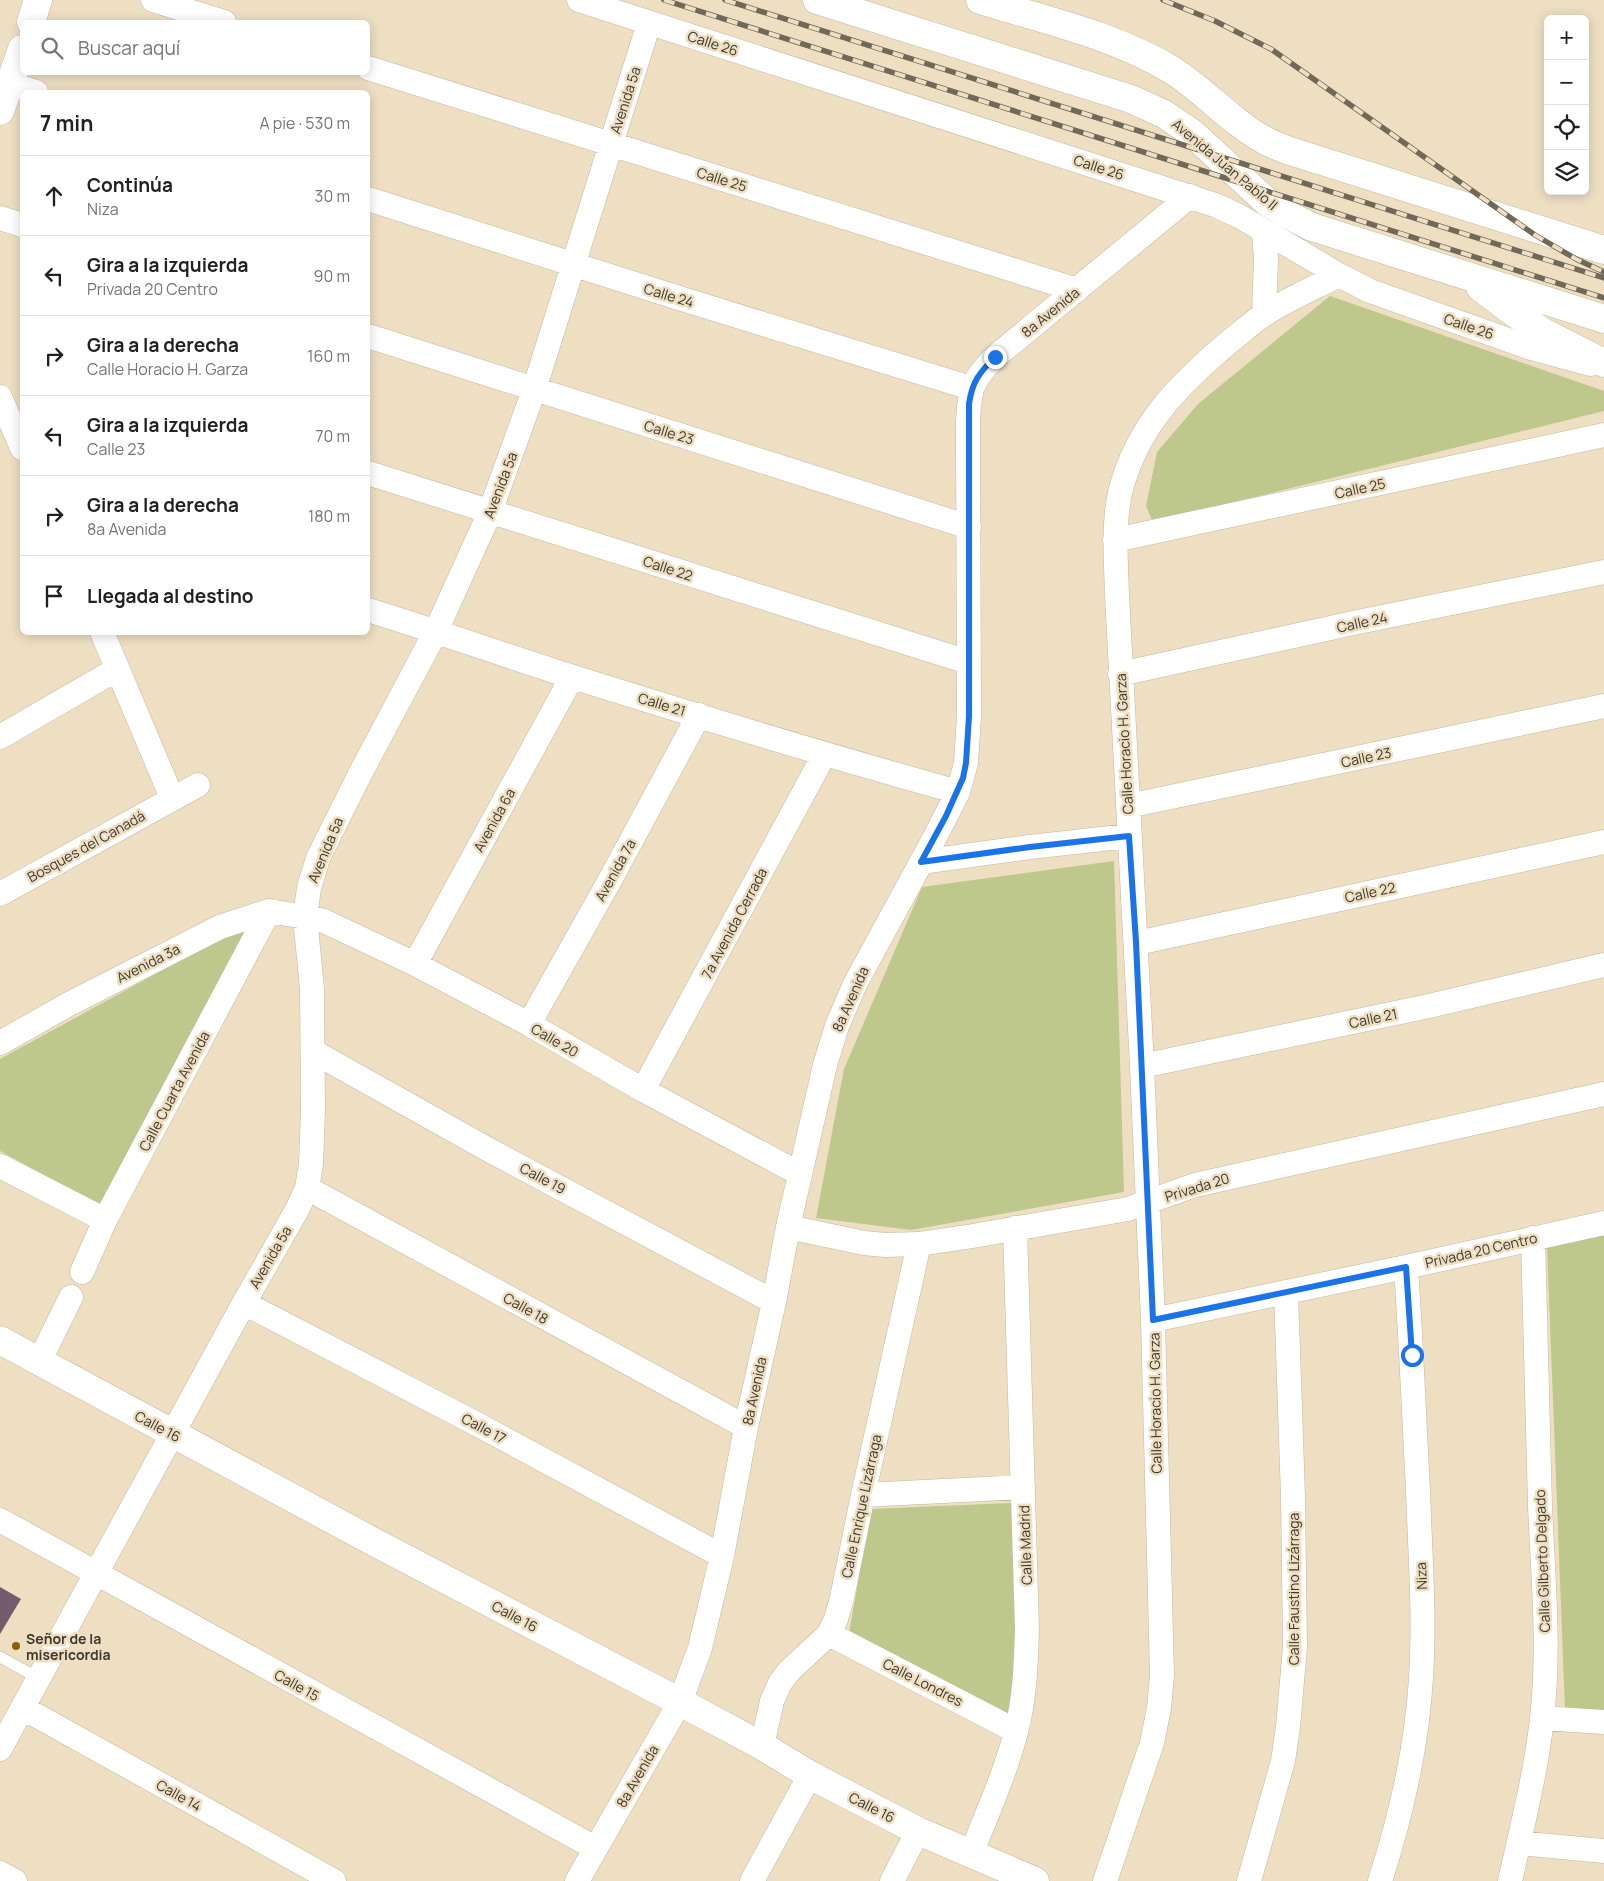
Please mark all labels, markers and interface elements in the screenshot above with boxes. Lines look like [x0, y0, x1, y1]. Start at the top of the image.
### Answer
map controls [1544, 15, 1589, 195]
button: + [1544, 15, 1589, 60]
search box [20, 20, 370, 75]
street label: Calle 26 [685, 26, 741, 60]
icon: search [38, 34, 66, 62]
text: Buscar aquí [78, 35, 180, 61]
button: − [1544, 60, 1589, 105]
street label: Avenida 5a [605, 64, 645, 136]
button: locate [1544, 105, 1589, 150]
text: 7 min [40, 109, 93, 137]
text: A pie · 530 m [259, 112, 350, 134]
street label: Avenida Juan Pablo II [1168, 114, 1282, 214]
street label: Calle 26 [1071, 150, 1127, 184]
button: layers [1544, 150, 1589, 195]
street label: Calle 25 [695, 162, 749, 196]
text: Continúa [87, 172, 173, 198]
icon: ahead [40, 182, 68, 210]
text: 30 m [315, 185, 350, 207]
text: Niza [87, 198, 119, 220]
text: Gira a la izquierda [87, 252, 248, 278]
icon: left [40, 262, 68, 290]
text: 90 m [314, 265, 350, 287]
text: Privada 20 Centro [87, 278, 218, 300]
street label: Calle 24 [642, 278, 696, 312]
street label: 8a Avenida [1017, 283, 1083, 341]
street label: Calle 26 [1441, 309, 1497, 343]
text: Gira a la derecha [87, 332, 239, 358]
icon: right [40, 342, 68, 370]
text: 160 m [307, 345, 350, 367]
route end [984, 346, 1007, 369]
text: Calle Horacio H. Garza [87, 358, 248, 380]
text: Gira a la izquierda [87, 412, 248, 438]
street label: Calle 23 [642, 415, 696, 449]
icon: left [40, 422, 68, 450]
text: 70 m [315, 425, 350, 447]
text: Calle 23 [87, 438, 145, 460]
street label: Avenida 5a [479, 449, 521, 521]
street label: Calle 25 [1333, 473, 1387, 503]
text: Gira a la derecha [87, 492, 239, 518]
icon: right [40, 502, 68, 530]
text: 180 m [308, 505, 350, 527]
text: 8a Avenida [87, 518, 166, 540]
street label: Calle 22 [641, 551, 695, 585]
icon: arrive [40, 582, 68, 610]
text: Llegada al destino [87, 583, 254, 609]
street label: Calle 24 [1335, 607, 1389, 637]
street label: Calle Horacio H. Garza [1111, 673, 1137, 815]
street label: Calle 21 [636, 688, 688, 720]
street label: Calle 23 [1339, 742, 1393, 772]
street label: Avenida 6a [469, 785, 519, 855]
street label: Bosques del Canadá [24, 806, 148, 886]
street label: Avenida 5a [303, 814, 347, 886]
street label: Avenida 7a [590, 835, 640, 905]
street label: 7a Avenida Cerrada [697, 864, 771, 982]
street label: Calle 22 [1343, 877, 1397, 907]
street label: Avenida 3a [113, 939, 183, 987]
street label: 8a Avenida [827, 963, 873, 1035]
street label: Calle 21 [1347, 1004, 1399, 1032]
street label: Calle 20 [528, 1019, 582, 1061]
street label: Calle Cuarta Avenida [134, 1028, 214, 1154]
street label: Calle 19 [517, 1158, 569, 1198]
street label: Privada 20 [1162, 1168, 1232, 1206]
street label: Avenida 5a [244, 1222, 296, 1292]
street label: Privada 20 Centro [1423, 1228, 1539, 1272]
street label: Calle 18 [500, 1288, 552, 1328]
street label: Calle Horacio H. Garza [1144, 1332, 1166, 1474]
route start [1401, 1344, 1424, 1367]
street label: 8a Avenida [737, 1355, 771, 1427]
street label: Calle 16 [132, 1406, 184, 1446]
street label: Calle 17 [458, 1408, 510, 1448]
street label: Calle Enrique Lizárraga [836, 1432, 886, 1580]
street label: Calle Gilberto Delgado [1530, 1489, 1554, 1633]
street label: Calle Madrid [1014, 1505, 1036, 1585]
street label: Calle Faustino Lizárraga [1284, 1513, 1303, 1665]
street label: Niza [1411, 1562, 1431, 1590]
street label: Calle 16 [489, 1596, 541, 1636]
place label: Señor de la misericordia [26, 1629, 111, 1664]
marker: Señor de la misericordia [10, 1640, 22, 1652]
street label: Calle Londres [880, 1654, 966, 1710]
street label: Calle 15 [271, 1665, 323, 1705]
street label: 8a Avenida [611, 1741, 663, 1811]
street label: Calle 14 [153, 1775, 205, 1815]
street label: Calle 16 [846, 1787, 898, 1827]

